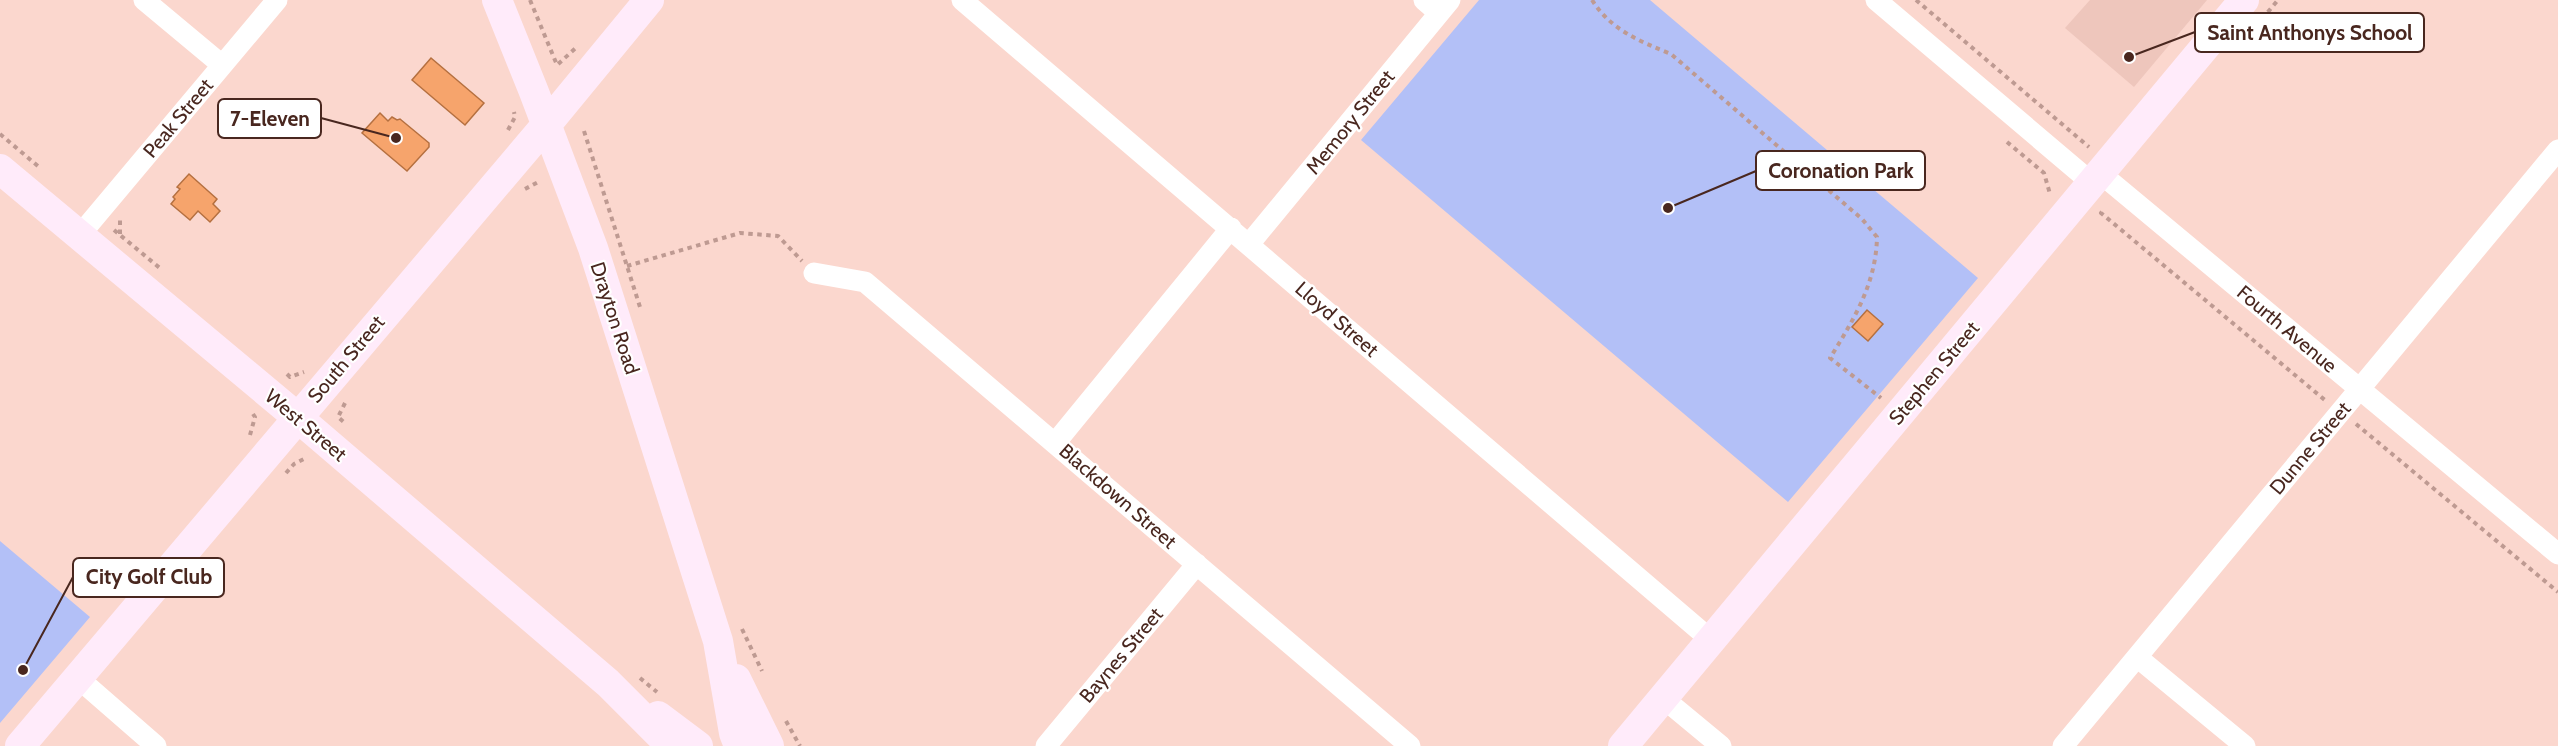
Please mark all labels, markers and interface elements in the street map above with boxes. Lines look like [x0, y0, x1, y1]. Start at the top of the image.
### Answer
callout: Saint Anthonys School [2195, 13, 2424, 52]
text: Saint Anthonys School [2207, 20, 2413, 45]
street label: Memory Street [1301, 65, 1399, 179]
street label: Peak Street [138, 73, 218, 162]
callout: 7-Eleven [218, 99, 321, 138]
text: 7-Eleven [230, 106, 310, 131]
callout: Coronation Park [1756, 151, 1925, 190]
text: Coronation Park [1768, 158, 1915, 183]
street label: Drayton Road [586, 259, 644, 377]
street label: Lloyd Street [1291, 276, 1384, 362]
street label: Fourth Avenue [2232, 280, 2342, 378]
street label: South Street [303, 310, 390, 408]
street label: Stephen Street [1884, 316, 1984, 430]
street label: West Street [260, 384, 352, 466]
street label: Dunne Street [2264, 397, 2356, 499]
street label: Blackdown Street [1055, 439, 1182, 554]
callout: City Golf Club [73, 558, 224, 597]
text: City Golf Club [86, 564, 212, 589]
street label: Baynes Street [1074, 602, 1168, 707]

